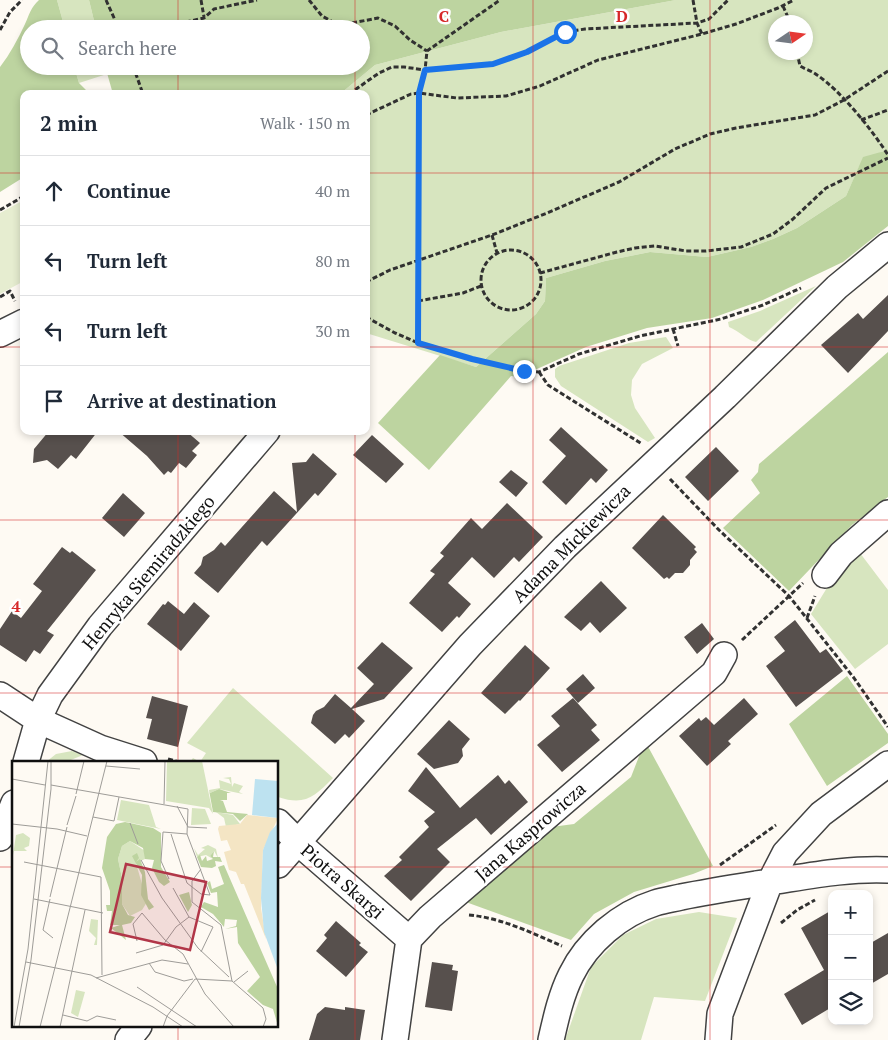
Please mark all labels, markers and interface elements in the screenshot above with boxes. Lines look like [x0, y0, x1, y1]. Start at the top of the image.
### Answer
text: C [439, 5, 449, 27]
text: D [616, 5, 628, 27]
north arrow [768, 15, 813, 60]
search box [20, 20, 370, 75]
route start [554, 21, 577, 44]
icon: search [38, 34, 66, 62]
text: Search here [78, 35, 177, 60]
text: 2 min [40, 109, 97, 137]
text: Walk · 150 m [260, 112, 350, 134]
icon: ahead [40, 177, 68, 205]
text: Continue [87, 178, 171, 203]
text: 40 m [315, 180, 350, 202]
icon: left [40, 247, 68, 275]
text: Turn left [87, 248, 168, 273]
text: 80 m [315, 250, 350, 272]
icon: left [40, 317, 68, 345]
text: Turn left [87, 318, 168, 343]
text: 30 m [315, 320, 350, 342]
route end [513, 360, 536, 383]
icon: arrive [40, 387, 68, 415]
text: Arrive at destination [87, 388, 276, 413]
street label: Adama Mickiewicza [507, 479, 635, 607]
street label: Henryka Siemiradzkiego [76, 490, 220, 654]
text: 4 [11, 595, 21, 617]
inset map [12, 761, 279, 1028]
street label: Jana Kasprowicza [470, 776, 590, 886]
street label: Piotra Skargi [296, 838, 390, 924]
map controls [828, 890, 873, 1025]
button: + [828, 890, 873, 935]
button: − [828, 935, 873, 980]
button: layers [828, 980, 873, 1025]

